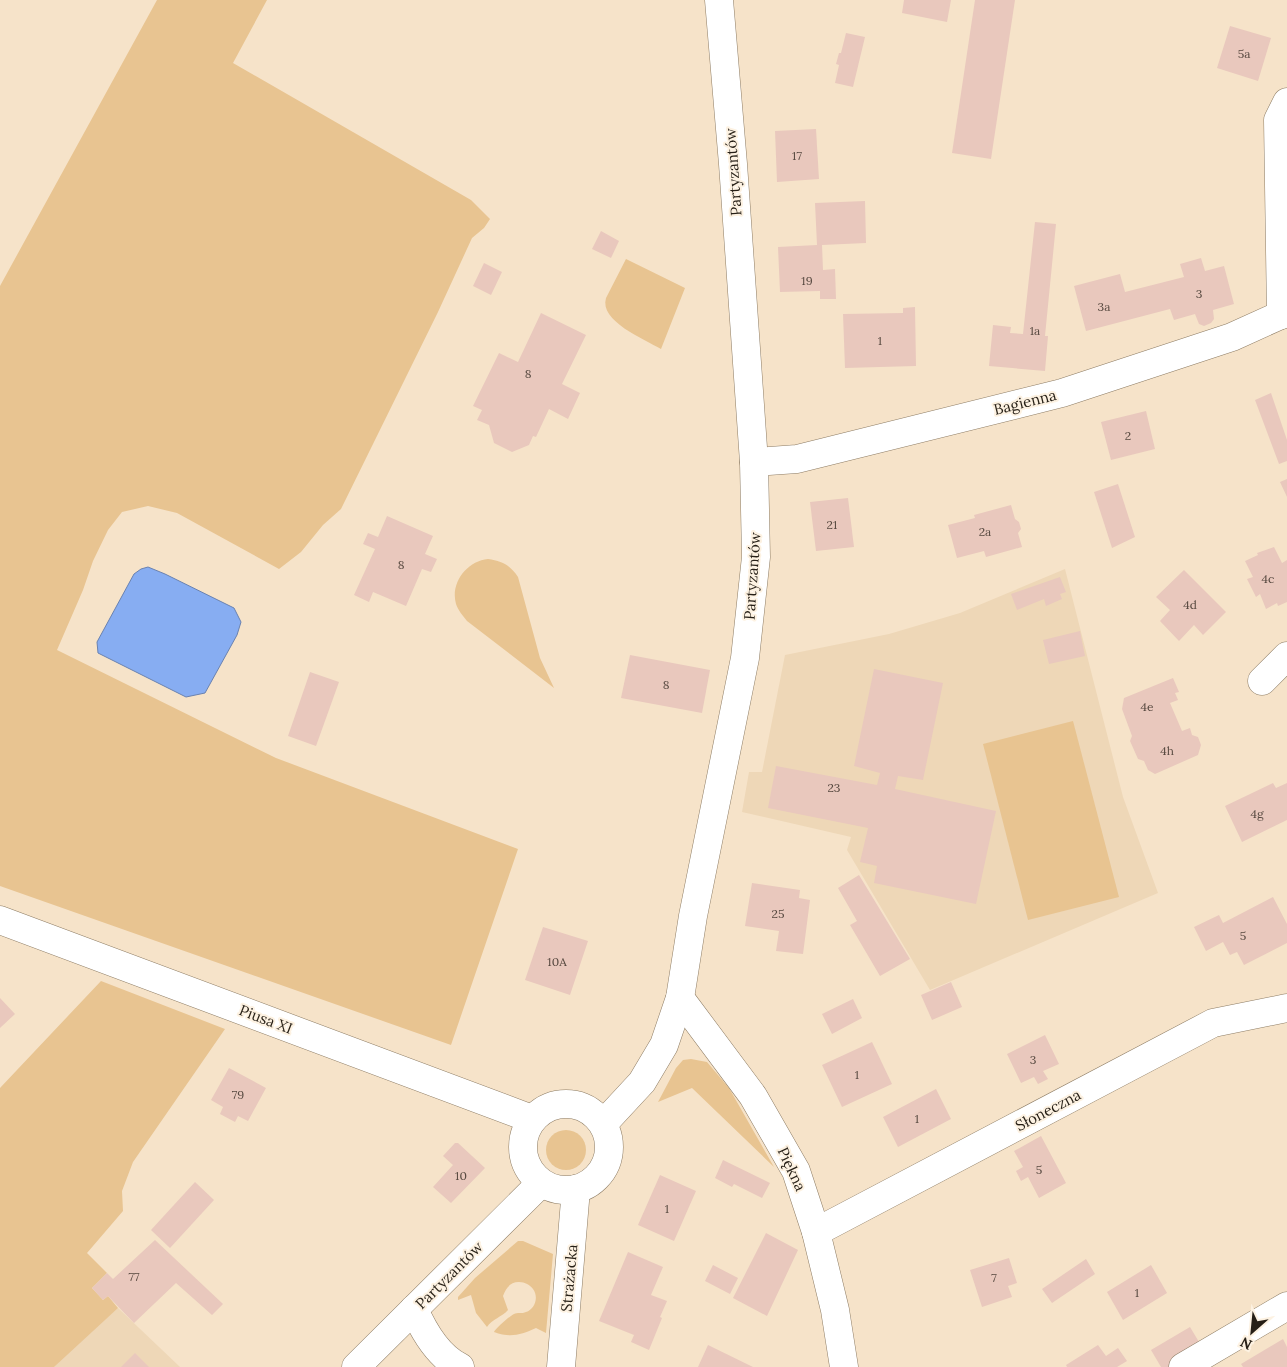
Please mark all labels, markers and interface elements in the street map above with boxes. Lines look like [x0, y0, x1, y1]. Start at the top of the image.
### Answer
house number: 5a [1238, 46, 1250, 61]
street label: Partyzantów [720, 127, 746, 217]
house number: 17 [792, 148, 802, 163]
house number: 19 [801, 273, 813, 288]
house number: 3 [1196, 286, 1203, 301]
house number: 3a [1098, 299, 1110, 314]
house number: 1a [1030, 323, 1040, 338]
house number: 1 [878, 333, 882, 348]
house number: 8 [525, 366, 532, 381]
street label: Bagienna [992, 385, 1059, 419]
house number: 2 [1125, 428, 1131, 443]
house number: 21 [827, 517, 837, 532]
house number: 2a [979, 524, 991, 539]
street label: Partyzantów [739, 531, 765, 621]
house number: 8 [398, 557, 405, 572]
house number: 4c [1262, 571, 1274, 586]
house number: 4d [1183, 597, 1197, 612]
house number: 8 [663, 677, 670, 692]
house number: 4e [1140, 699, 1154, 714]
house number: 4h [1160, 743, 1174, 758]
house number: 23 [828, 780, 841, 795]
house number: 4g [1250, 806, 1264, 821]
house number: 25 [772, 906, 784, 921]
house number: 5 [1240, 928, 1246, 943]
house number: 10A [547, 954, 567, 969]
street label: Piusa XI [237, 1000, 295, 1038]
house number: 3 [1030, 1052, 1037, 1067]
house number: 1 [855, 1067, 859, 1082]
street label: Słoneczna [1012, 1085, 1084, 1135]
house number: 79 [232, 1087, 244, 1102]
house number: 1 [915, 1111, 919, 1126]
street label: Piękna [774, 1144, 811, 1194]
house number: 5 [1036, 1162, 1042, 1177]
house number: 10 [455, 1168, 467, 1183]
house number: 1 [665, 1201, 669, 1216]
street label: Partyzantów [411, 1237, 487, 1313]
street label: Strażacka [557, 1243, 581, 1312]
house number: 77 [128, 1269, 140, 1284]
house number: 7 [991, 1270, 997, 1285]
house number: 1 [1135, 1285, 1139, 1300]
north arrow [1227, 1307, 1277, 1357]
text: N [1237, 1333, 1255, 1354]

